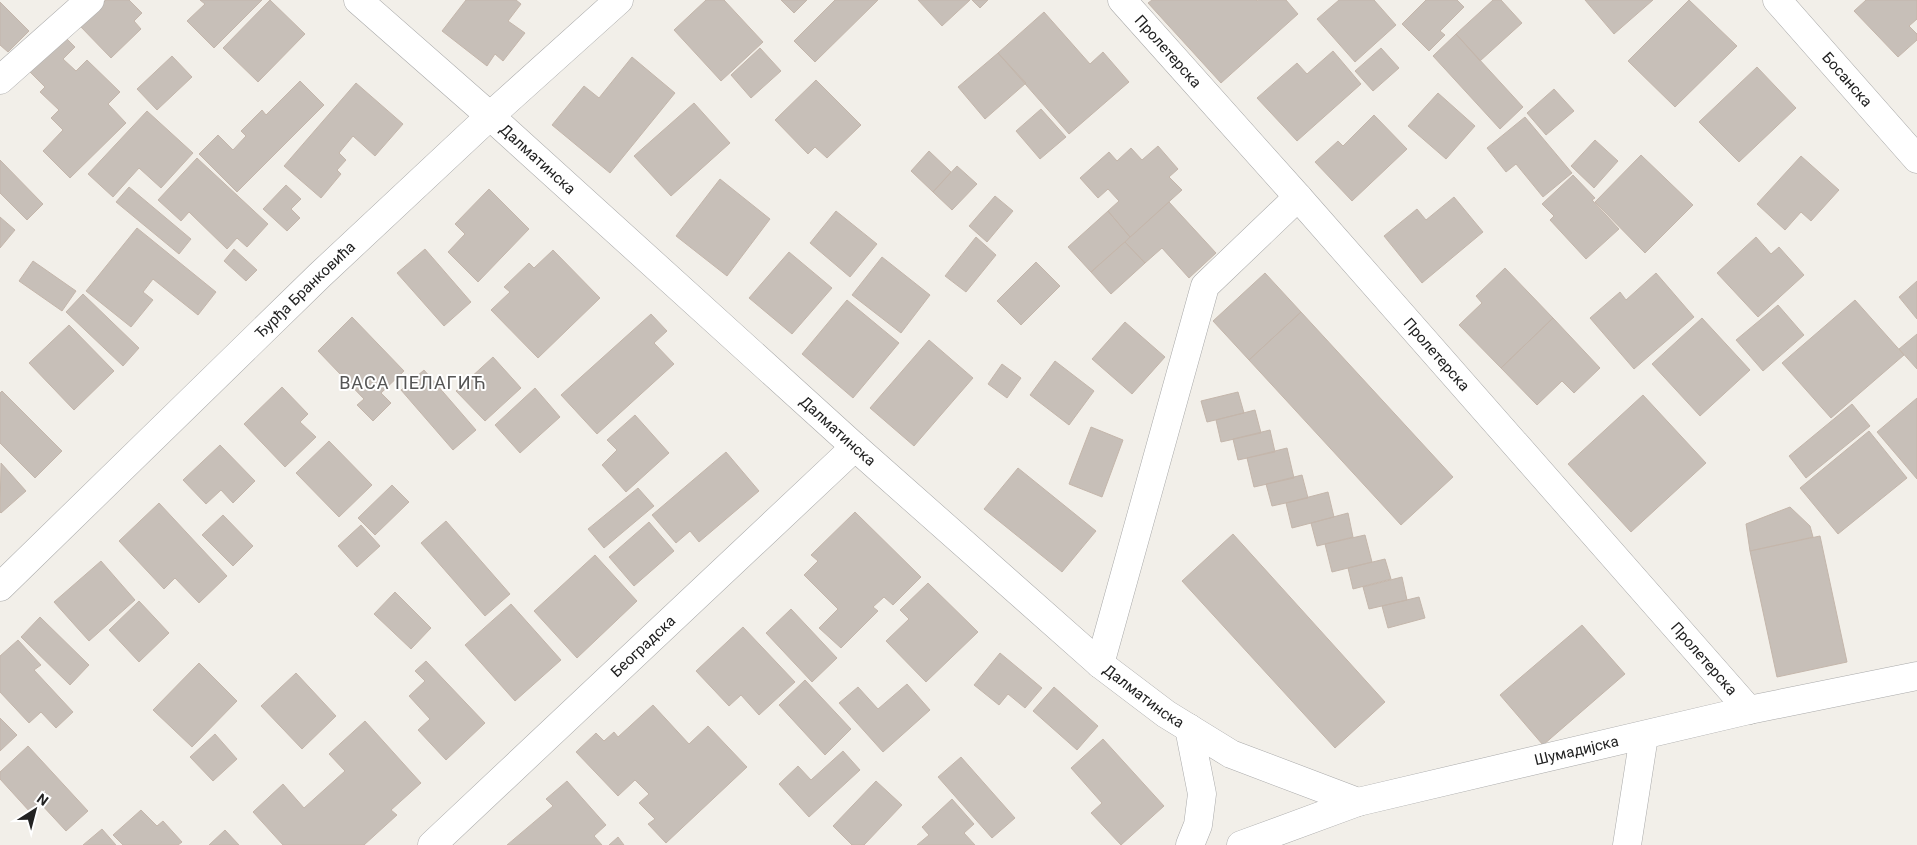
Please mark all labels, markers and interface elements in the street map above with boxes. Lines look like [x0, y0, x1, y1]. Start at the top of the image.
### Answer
street label: Пролетерска [1131, 11, 1205, 91]
street label: Босанска [1818, 49, 1876, 111]
street label: Далматинска [496, 120, 579, 198]
street label: Ђурђа Бранковића [251, 238, 359, 342]
street label: Пролетерска [1400, 314, 1473, 395]
district label: ВАСА ПЕЛАГИЋ [339, 372, 487, 393]
street label: Далматинска [796, 392, 879, 470]
street label: Београдска [607, 612, 679, 681]
street label: Пролетерска [1667, 619, 1741, 699]
street label: Далматинска [1100, 661, 1187, 732]
street label: Шумадијска [1532, 732, 1620, 769]
north arrow [10, 785, 60, 835]
text: N [34, 790, 51, 809]

